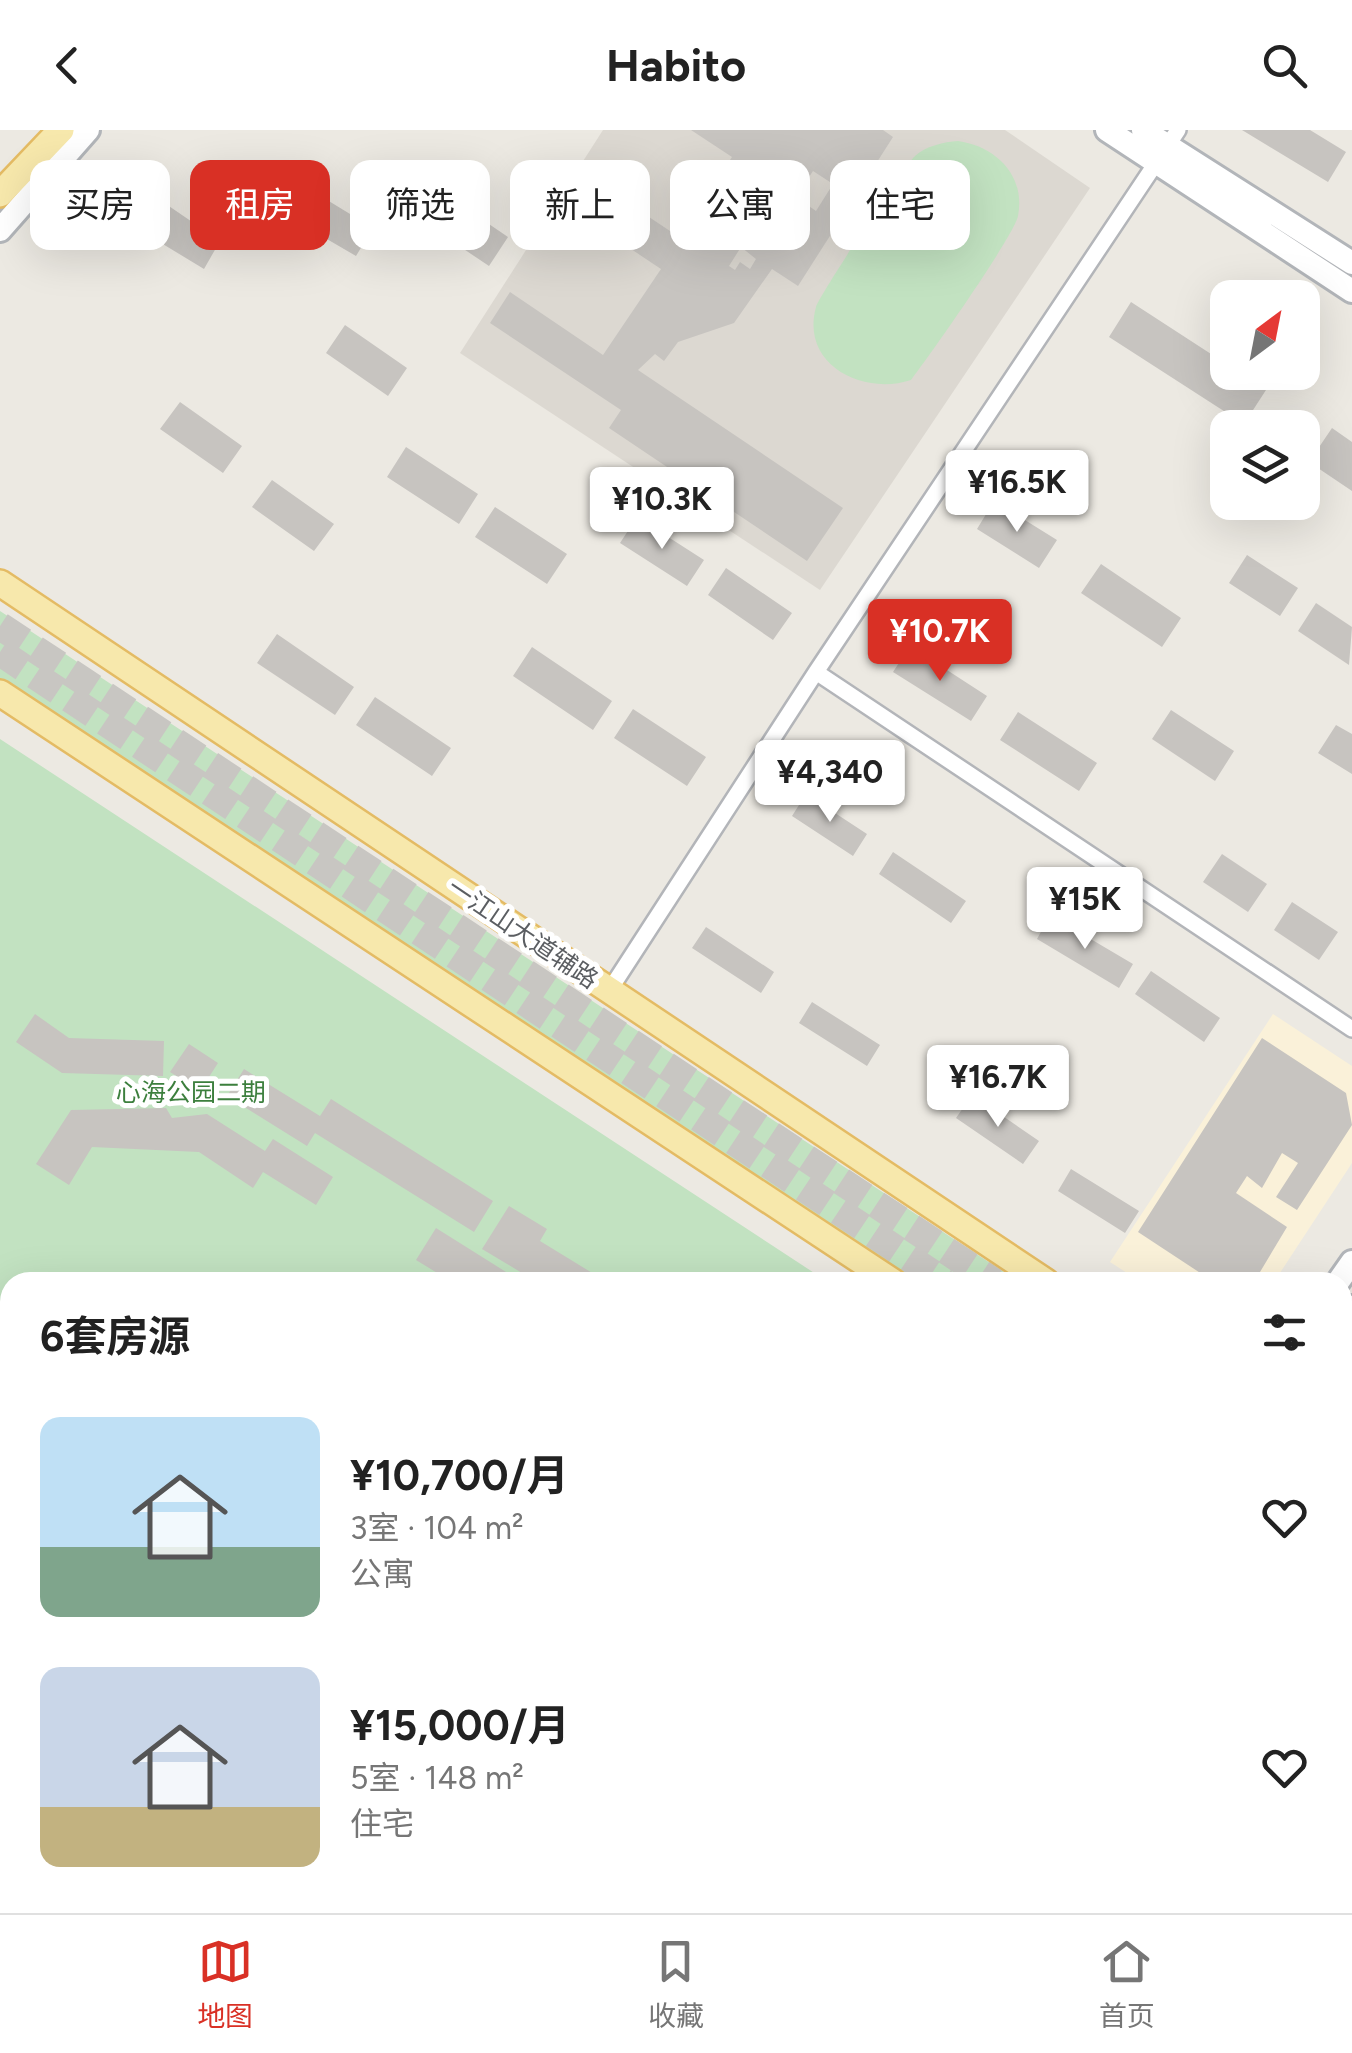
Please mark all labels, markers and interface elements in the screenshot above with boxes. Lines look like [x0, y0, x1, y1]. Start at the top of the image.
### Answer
icon: back [40, 38, 95, 93]
text: Habito [606, 38, 746, 92]
icon: search [1257, 38, 1312, 93]
chip: 买房 [30, 160, 170, 250]
chip: 租房 [190, 160, 330, 250]
chip: 筛选 [350, 160, 490, 250]
chip: 新上 [510, 160, 650, 250]
chip: 公寓 [670, 160, 810, 250]
chip: 住宅 [830, 160, 970, 250]
north arrow [1210, 280, 1320, 390]
map controls [1210, 280, 1320, 520]
button: layers [1210, 410, 1320, 520]
pin: ¥16.5K [936, 450, 1098, 535]
text: ¥16.5K [968, 463, 1066, 501]
pin: ¥10.3K [581, 467, 743, 552]
text: ¥10.3K [612, 480, 712, 518]
pin: ¥10.7K [859, 599, 1021, 684]
text: ¥10.7K [890, 612, 990, 650]
pin: ¥4,340 [749, 740, 911, 825]
text: ¥4,340 [777, 753, 883, 791]
pin: ¥15K [1026, 867, 1144, 952]
street label: 一江山大道辅路 [442, 872, 604, 994]
text: ¥15K [1049, 880, 1121, 918]
pin: ¥16.7K [917, 1045, 1079, 1130]
text: ¥16.7K [949, 1058, 1047, 1096]
park label: 心海公园二期 [116, 1077, 266, 1107]
icon: filters [1257, 1305, 1312, 1360]
text: 6套房源 [40, 1311, 190, 1362]
text: ¥10,700/月 [350, 1450, 569, 1501]
icon: home [120, 1457, 240, 1577]
icon: heart [1257, 1490, 1312, 1545]
text: 3室 · 104 m² [350, 1509, 524, 1547]
text: 公寓 [350, 1555, 414, 1593]
text: ¥15,000/月 [350, 1700, 570, 1751]
icon: home [120, 1707, 240, 1827]
icon: heart [1257, 1740, 1312, 1795]
text: 5室 · 148 m² [350, 1759, 524, 1797]
text: 住宅 [350, 1805, 414, 1843]
tab: 地图 [197, 1934, 253, 2034]
tab: 收藏 [648, 1934, 704, 2034]
tab: 首页 [1099, 1934, 1155, 2034]

